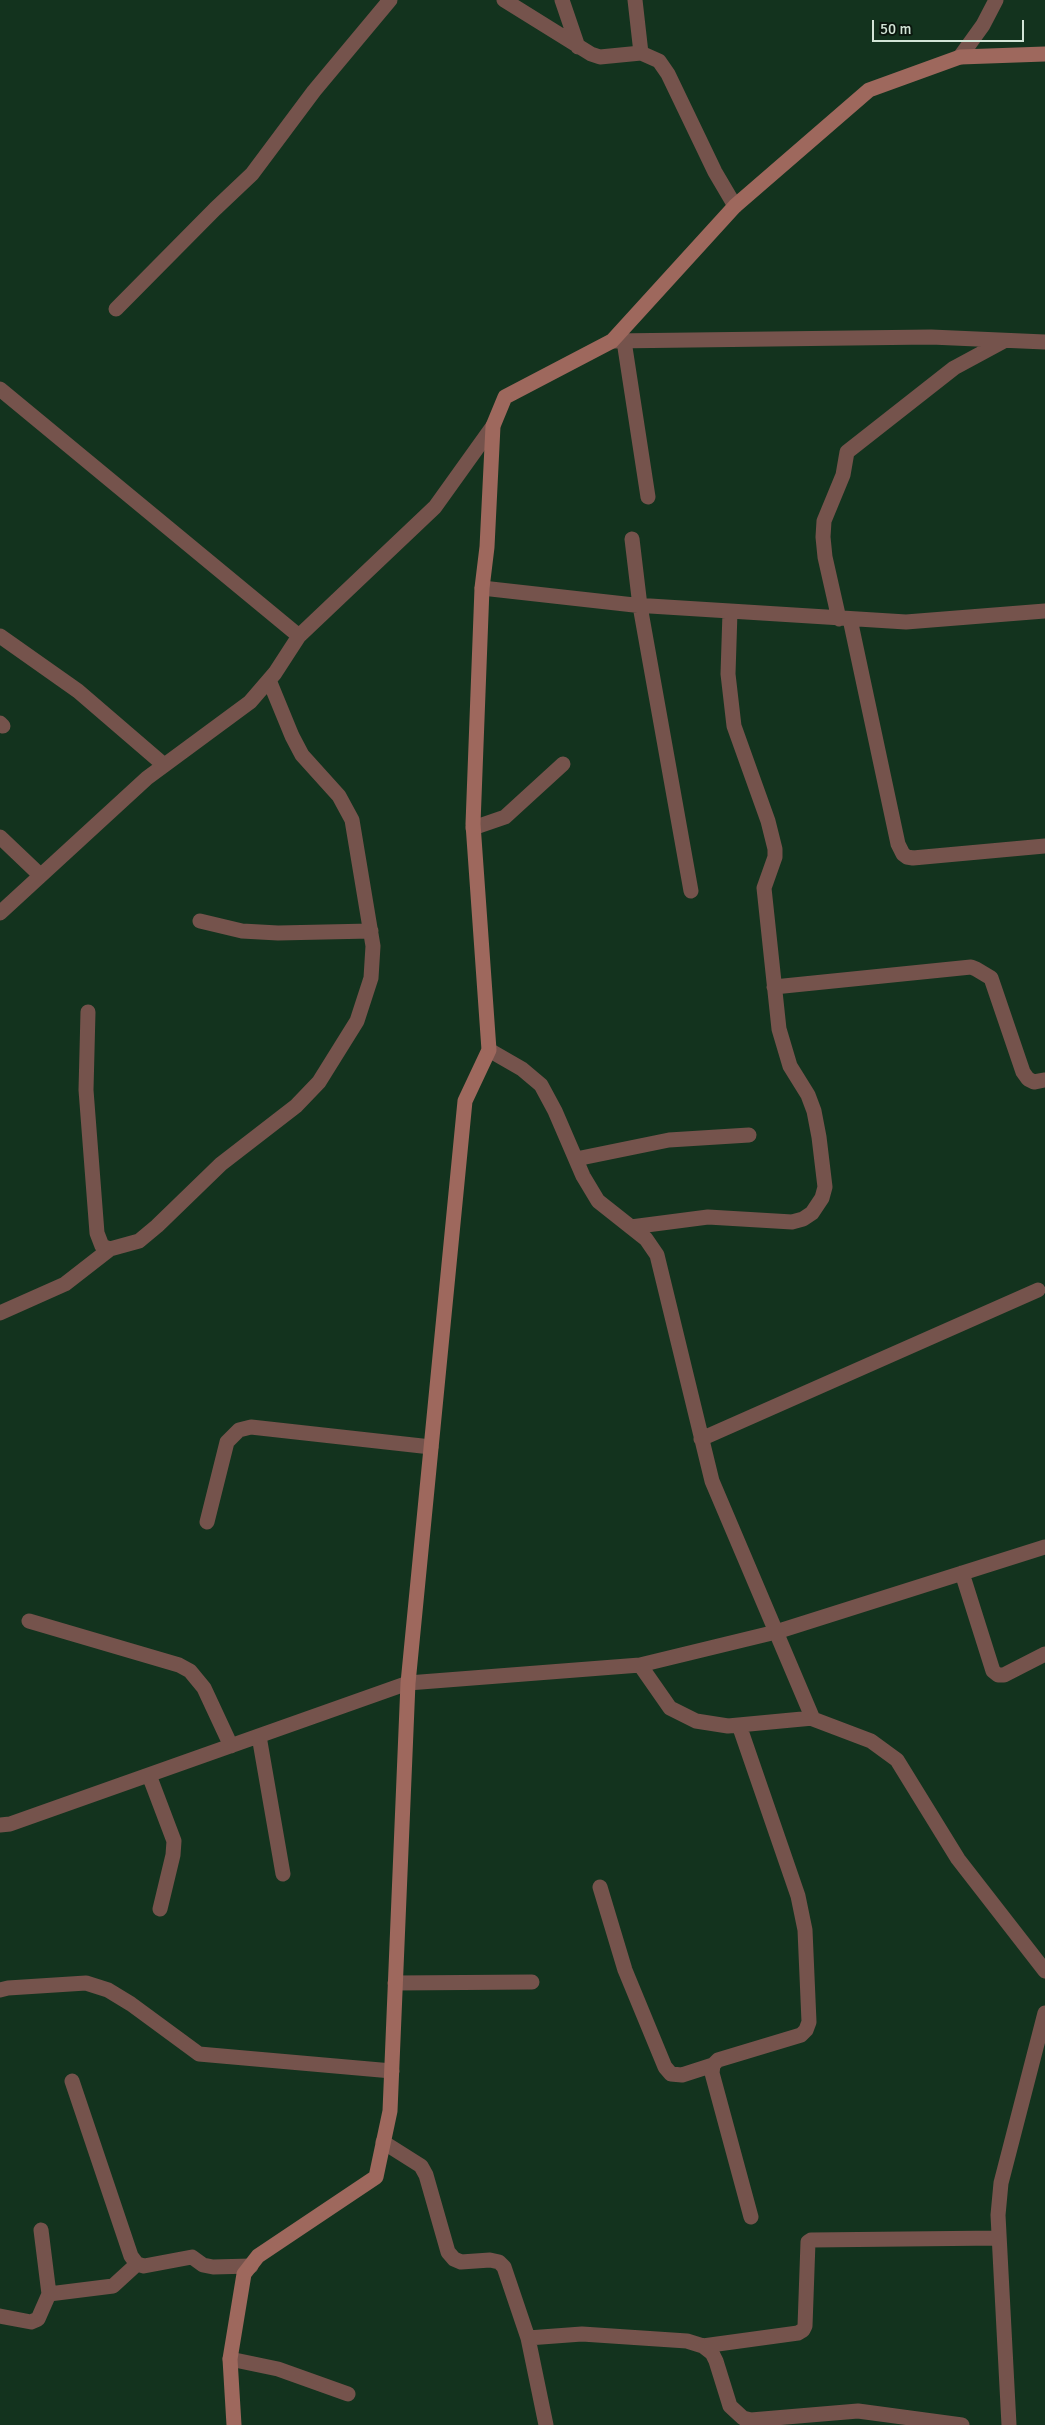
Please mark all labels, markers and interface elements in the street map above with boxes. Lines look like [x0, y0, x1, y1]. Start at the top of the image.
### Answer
scale bar [875, 10, 1028, 42]
text: 50 m [880, 20, 911, 38]

